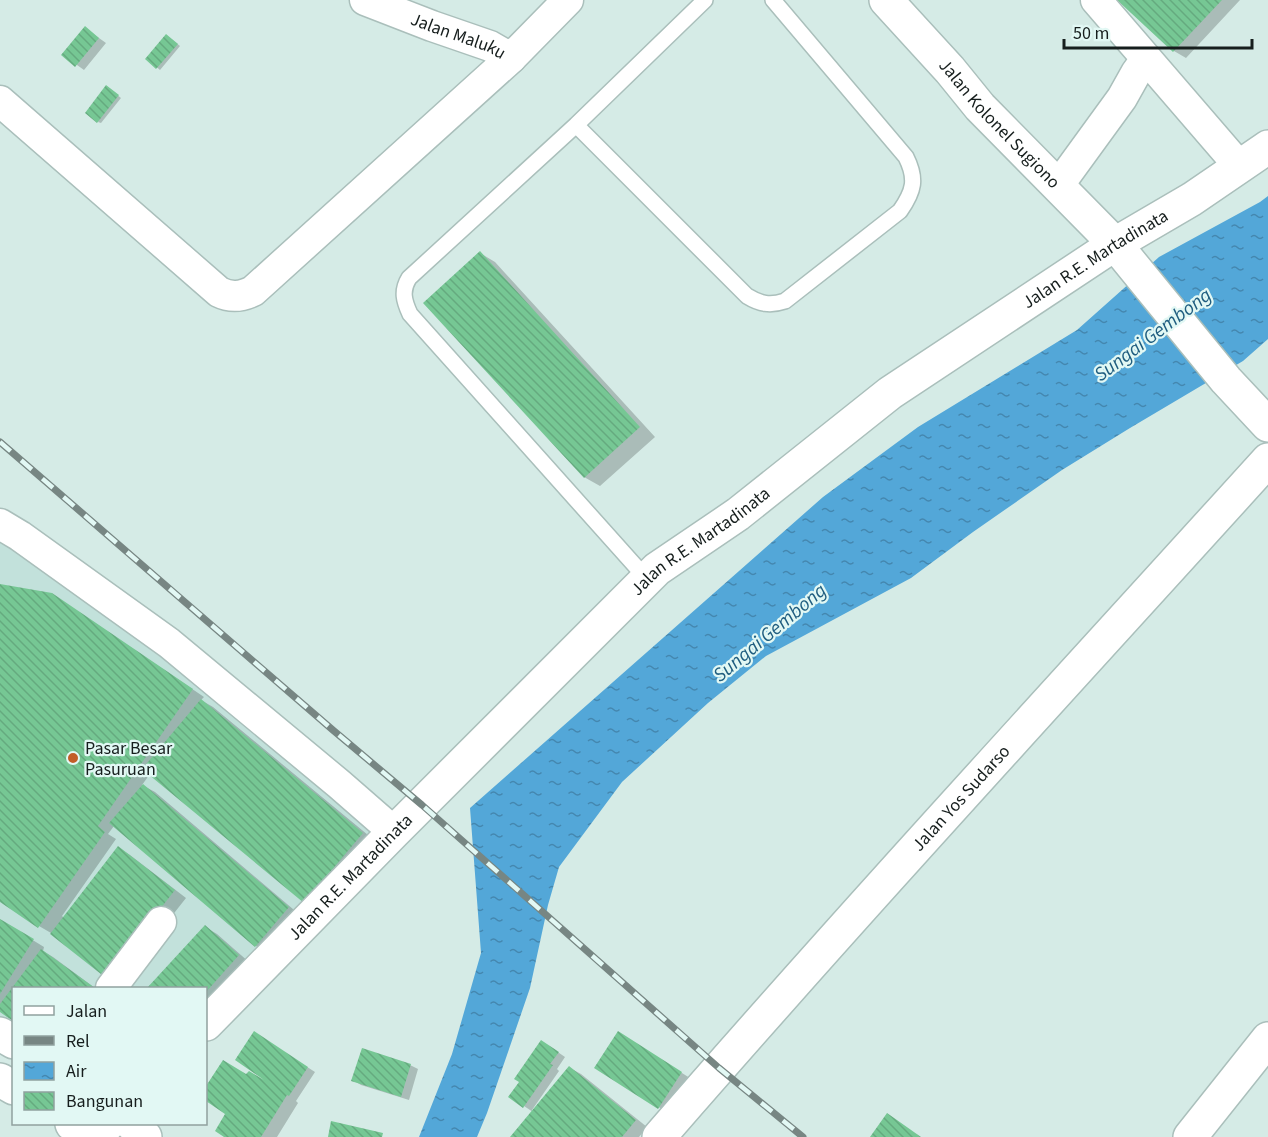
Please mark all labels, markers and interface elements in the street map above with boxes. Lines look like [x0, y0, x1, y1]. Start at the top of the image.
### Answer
street label: Jalan Maluku [407, 6, 511, 65]
scale bar [1064, 12, 1252, 50]
text: 50 m [1073, 21, 1109, 46]
street label: Jalan Kolonel Sugiono [933, 53, 1066, 194]
street label: Jalan R.E. Martadinata [1017, 203, 1173, 315]
water label: Sungai Gembong [1088, 282, 1218, 388]
street label: Jalan R.E. Martadinata [625, 481, 775, 601]
water label: Sungai Gembong [707, 577, 833, 689]
place label: Pasar Besar Pasuruan [85, 736, 173, 782]
street label: Jalan Yos Sudarso [906, 739, 1016, 857]
marker: Pasar Besar Pasuruan [66, 751, 80, 765]
street label: Jalan R.E. Martadinata [282, 808, 418, 946]
legend [12, 987, 207, 1125]
text: Jalan [66, 999, 107, 1024]
text: Rel [66, 1029, 90, 1054]
text: Air [66, 1059, 87, 1084]
text: Bangunan [66, 1089, 143, 1114]

